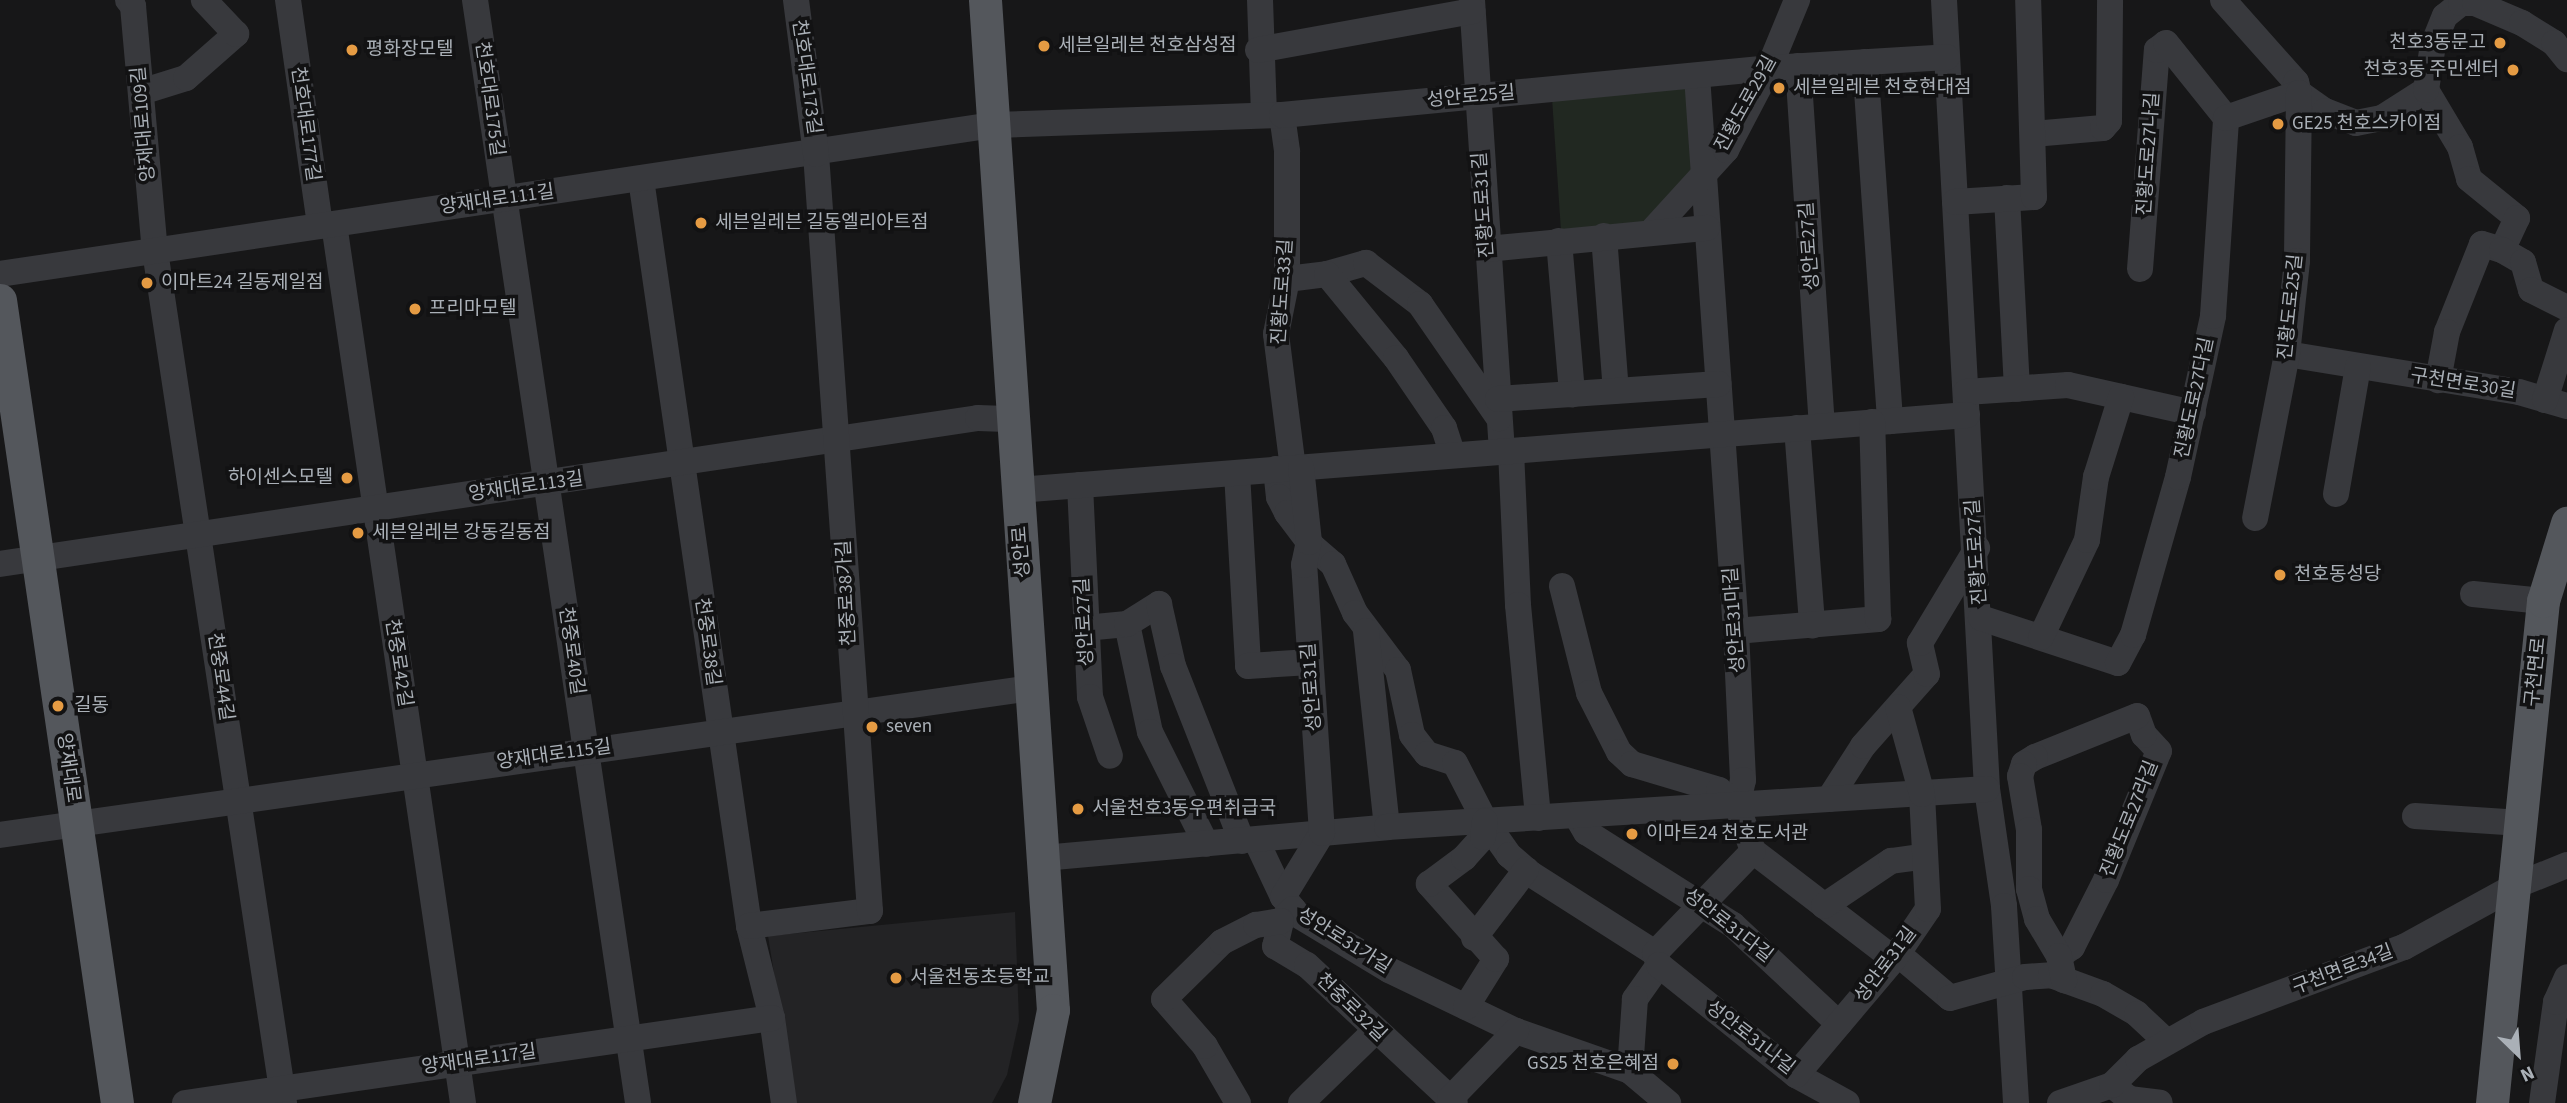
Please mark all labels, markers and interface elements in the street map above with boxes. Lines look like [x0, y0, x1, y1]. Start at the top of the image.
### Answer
street label: 천호대로173길 [787, 18, 825, 136]
place label: 천호3동문고 [2389, 32, 2486, 54]
place label: 세븐일레븐 천호삼성점 [1058, 35, 1237, 57]
marker: 천호3동문고 [2492, 35, 2508, 51]
marker: 세븐일레븐 천호삼성점 [1036, 38, 1052, 54]
place label: 평화장모텔 [366, 39, 453, 61]
street label: 천호대로175길 [470, 40, 508, 158]
marker: 평화장모텔 [344, 42, 360, 58]
street label: 진황도로29길 [1710, 52, 1782, 156]
place label: 천호3동 주민센터 [2363, 59, 2499, 81]
marker: 천호3동 주민센터 [2505, 62, 2521, 78]
street label: 양재대로109길 [128, 65, 160, 183]
street label: 천호대로177길 [286, 65, 324, 183]
place label: 세븐일레븐 천호현대점 [1793, 77, 1972, 99]
marker: 세븐일레븐 천호현대점 [1771, 80, 1787, 96]
street label: 성안로25길 [1426, 82, 1516, 112]
street label: 진황도로27나길 [2133, 91, 2165, 217]
place label: GE25 천호스카이점 [2292, 113, 2441, 135]
marker: GE25 천호스카이점 [2270, 116, 2286, 132]
street label: 진황도로31길 [1469, 151, 1499, 259]
street label: 양재대로111길 [438, 181, 556, 219]
street label: 성안로27길 [1796, 201, 1824, 291]
place label: 세븐일레븐 길동엘리아트점 [715, 212, 929, 234]
marker: 세븐일레븐 길동엘리아트점 [693, 215, 709, 231]
street label: 진황도로33길 [1268, 238, 1298, 346]
street label: 진황도로25길 [2274, 253, 2308, 361]
place label: 이마트24 길동제일점 [161, 272, 324, 294]
marker: 이마트24 길동제일점 [139, 275, 155, 291]
place label: 프리마모텔 [429, 298, 516, 320]
marker: 프리마모텔 [407, 301, 423, 317]
street label: 진황도로27다길 [2171, 335, 2219, 461]
street label: 구천면로30길 [2409, 364, 2517, 404]
place label: 하이센스모텔 [228, 467, 333, 489]
street label: 양재대로113길 [467, 468, 585, 506]
marker: 하이센스모텔 [339, 470, 355, 486]
street label: 진황도로27길 [1962, 498, 1992, 606]
place label: 세븐일레븐 강동길동점 [372, 522, 551, 544]
marker: 세븐일레븐 강동길동점 [350, 525, 366, 541]
street label: 성안로 [1009, 525, 1035, 579]
street label: 천중로38가길 [833, 539, 861, 647]
place label: 천호동성당 [2294, 564, 2381, 586]
street label: 성안로31마길 [1720, 566, 1750, 674]
marker: 천호동성당 [2272, 567, 2288, 583]
street label: 성안로27길 [1071, 577, 1099, 667]
street label: 천중로38길 [690, 596, 724, 688]
street label: 천중로40길 [554, 605, 588, 697]
street label: 천중로42길 [380, 617, 416, 709]
street label: 천중로44길 [203, 631, 237, 723]
street label: 구천면로 [2521, 636, 2551, 708]
street label: 성안로31길 [1298, 642, 1326, 732]
place label: 길동 [74, 695, 109, 717]
marker: 길동 [48, 696, 68, 716]
place label: seven [886, 716, 932, 738]
marker: seven [864, 719, 880, 735]
street label: 양재대로 [52, 732, 84, 804]
street label: 양재대로115길 [495, 736, 613, 774]
street label: 진황도로27라길 [2096, 757, 2164, 881]
place label: 서울천호3동우편취급국 [1092, 798, 1276, 820]
marker: 서울천호3동우편취급국 [1070, 801, 1086, 817]
place label: 이마트24 천호도서관 [1646, 823, 1809, 845]
marker: 이마트24 천호도서관 [1624, 826, 1640, 842]
street label: 성안로31다길 [1679, 884, 1777, 968]
street label: 성안로31가길 [1293, 903, 1395, 979]
street label: 성안로31길 [1850, 923, 1922, 1007]
street label: 구천면로34길 [2289, 940, 2397, 1000]
place label: 서울천동초등학교 [910, 967, 1050, 989]
street label: 천중로32길 [1311, 969, 1391, 1047]
marker: 서울천동초등학교 [888, 970, 904, 986]
street label: 성안로31나길 [1701, 996, 1799, 1080]
north arrow [2483, 1019, 2553, 1089]
street label: 양재대로117길 [420, 1041, 538, 1079]
place label: GS25 천호은혜점 [1527, 1053, 1659, 1075]
marker: GS25 천호은혜점 [1665, 1056, 1681, 1072]
text: N [2516, 1059, 2539, 1088]

